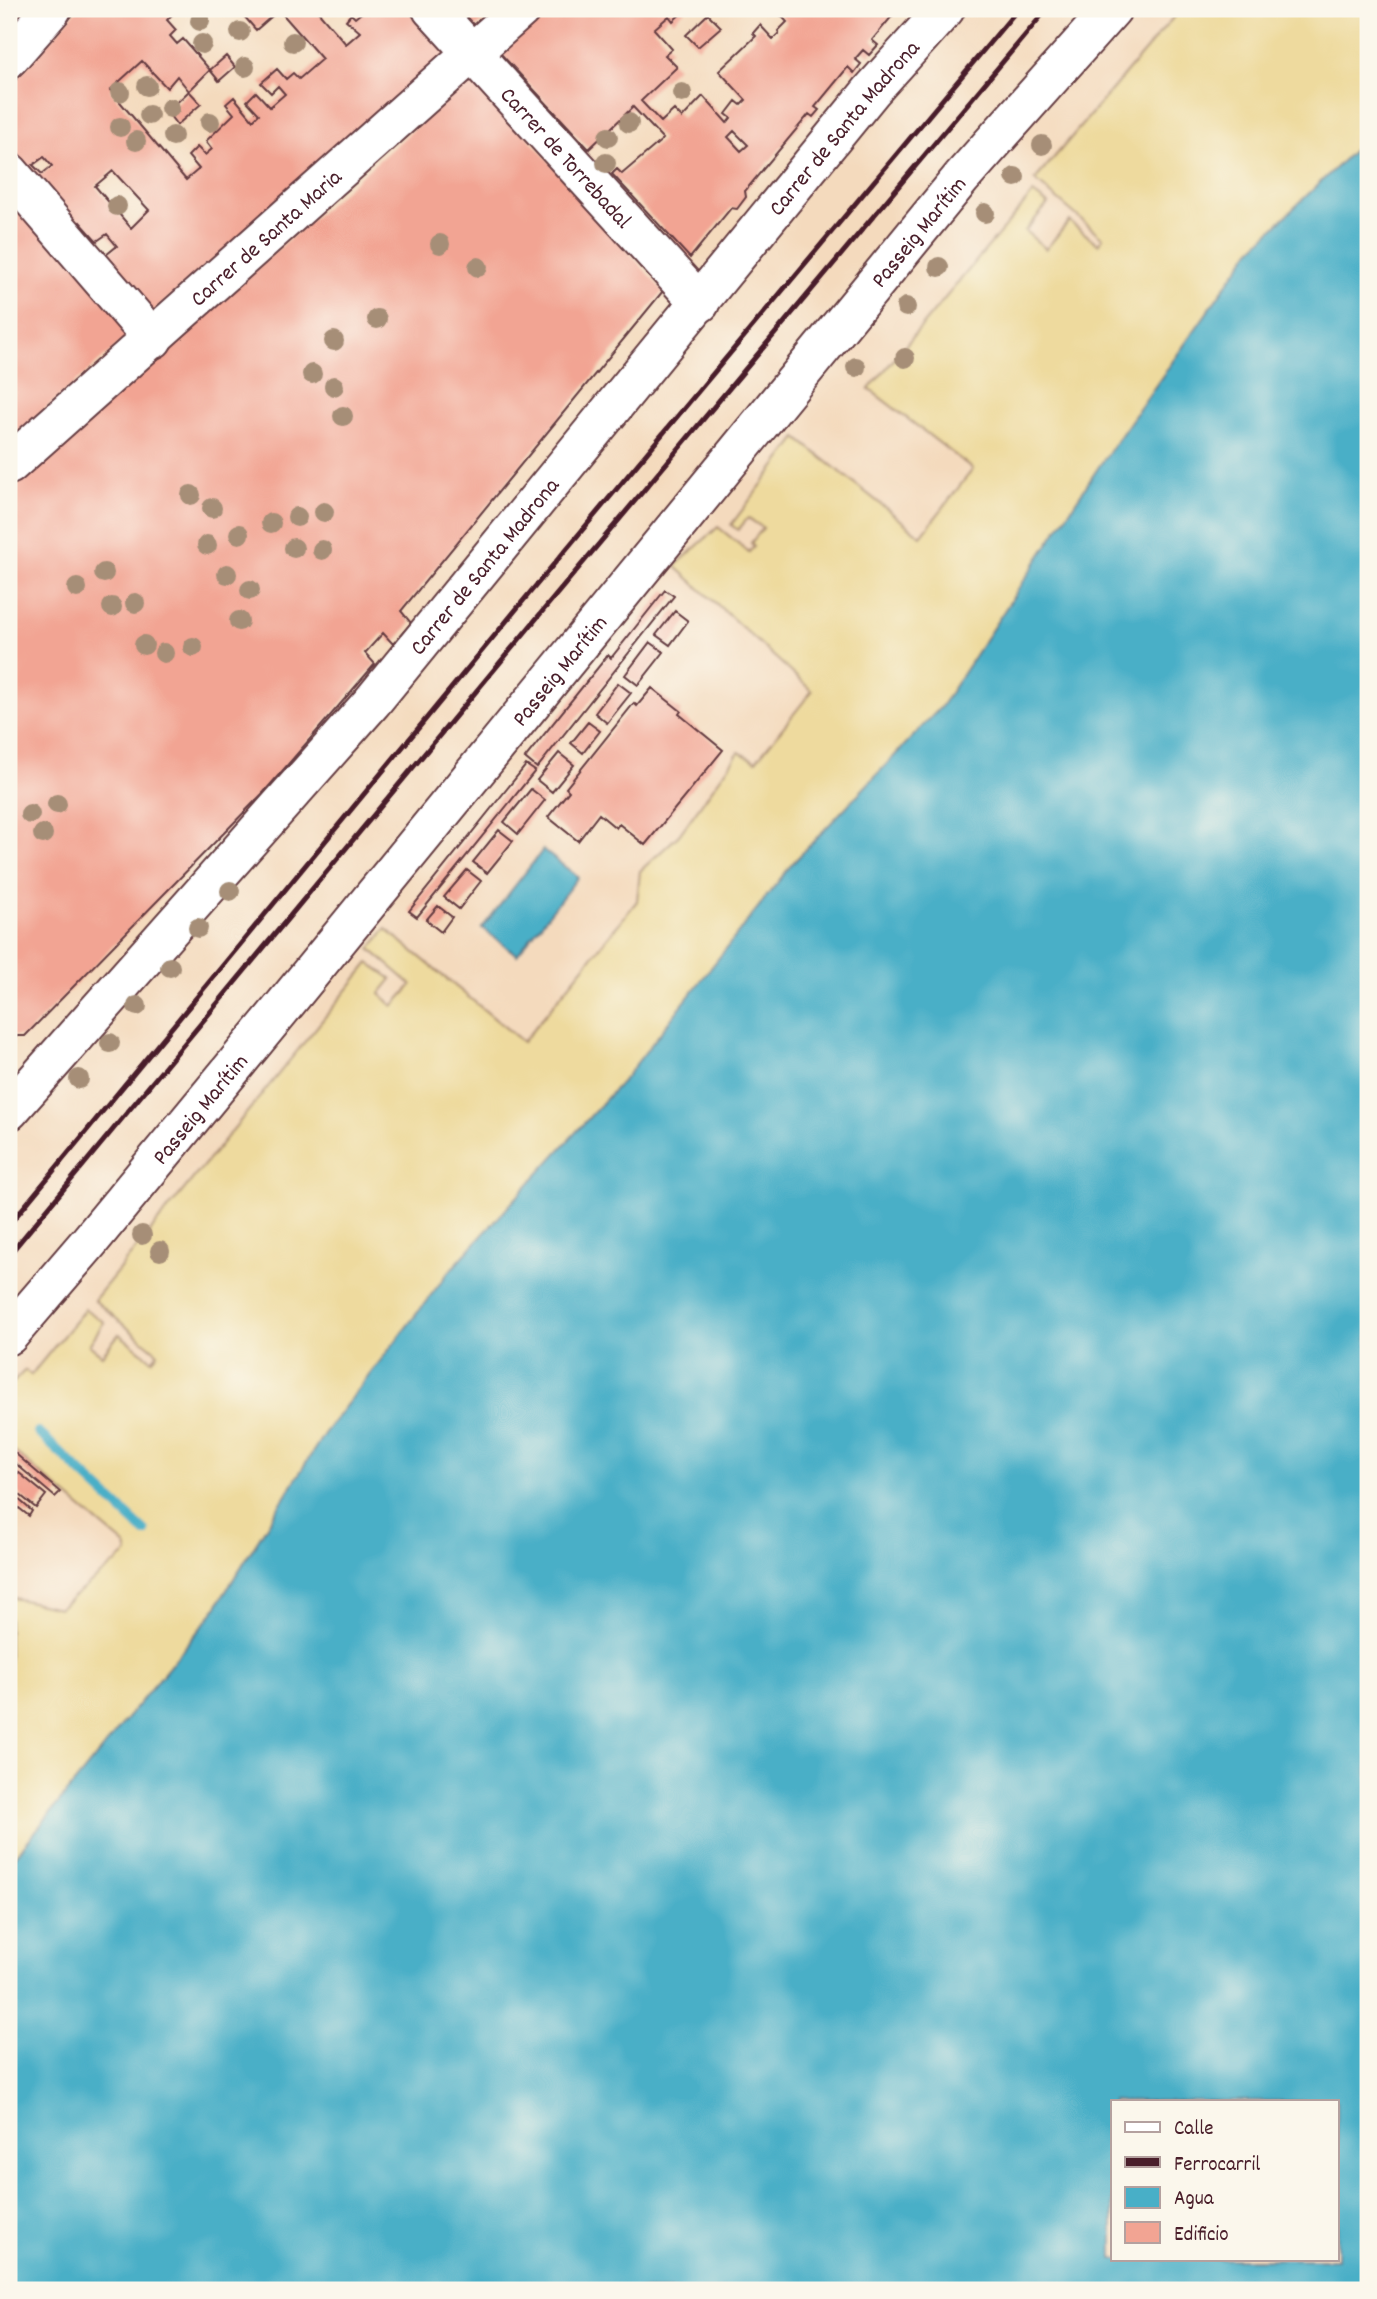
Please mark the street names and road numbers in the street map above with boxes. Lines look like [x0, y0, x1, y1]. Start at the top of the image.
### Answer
street label: Carrer de Santa Madrona [762, 33, 930, 225]
street label: Carrer de Torrebadal [491, 81, 638, 238]
street label: Carrer de Santa Maria [184, 162, 352, 316]
street label: Passeig Marítim [865, 170, 976, 296]
street label: Carrer de Santa Madrona [403, 471, 570, 664]
street label: Passeig Marítim [506, 609, 617, 735]
street label: Passeig Marítim [146, 1048, 258, 1173]

